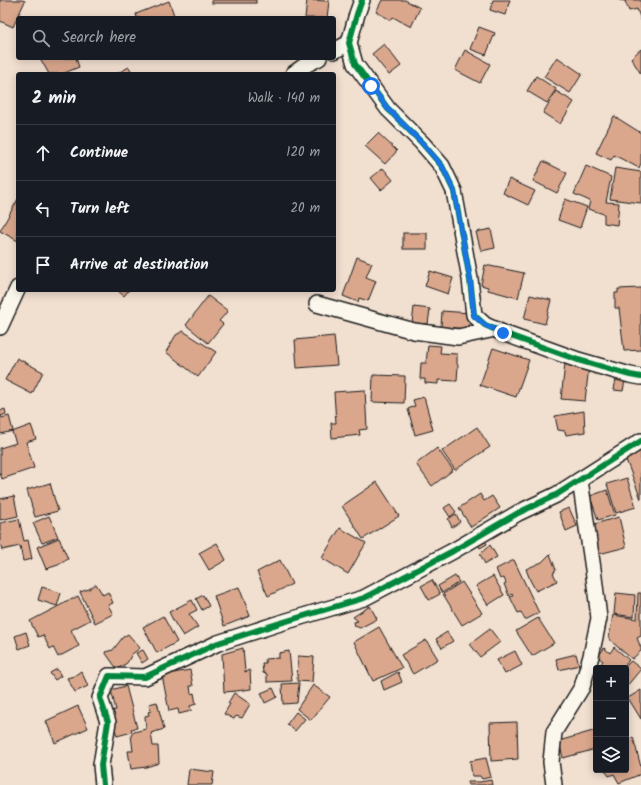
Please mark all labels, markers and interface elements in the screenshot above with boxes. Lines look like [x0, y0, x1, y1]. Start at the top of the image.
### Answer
search box [16, 16, 336, 60]
text: Search here [62, 26, 136, 50]
icon: search [30, 27, 52, 49]
route start [362, 77, 380, 95]
text: 2 min [32, 85, 76, 112]
text: Walk · 140 m [248, 88, 320, 109]
text: Continue [70, 141, 128, 165]
icon: ahead [32, 142, 54, 164]
text: 120 m [286, 142, 320, 163]
text: Turn left [70, 197, 130, 221]
icon: left [32, 198, 54, 220]
text: 20 m [290, 198, 320, 219]
text: Arrive at destination [70, 253, 209, 277]
icon: arrive [32, 254, 54, 276]
route end [494, 324, 512, 342]
map controls [593, 665, 629, 773]
button: + [593, 665, 629, 701]
button: − [593, 701, 629, 737]
button: layers [593, 737, 629, 773]

